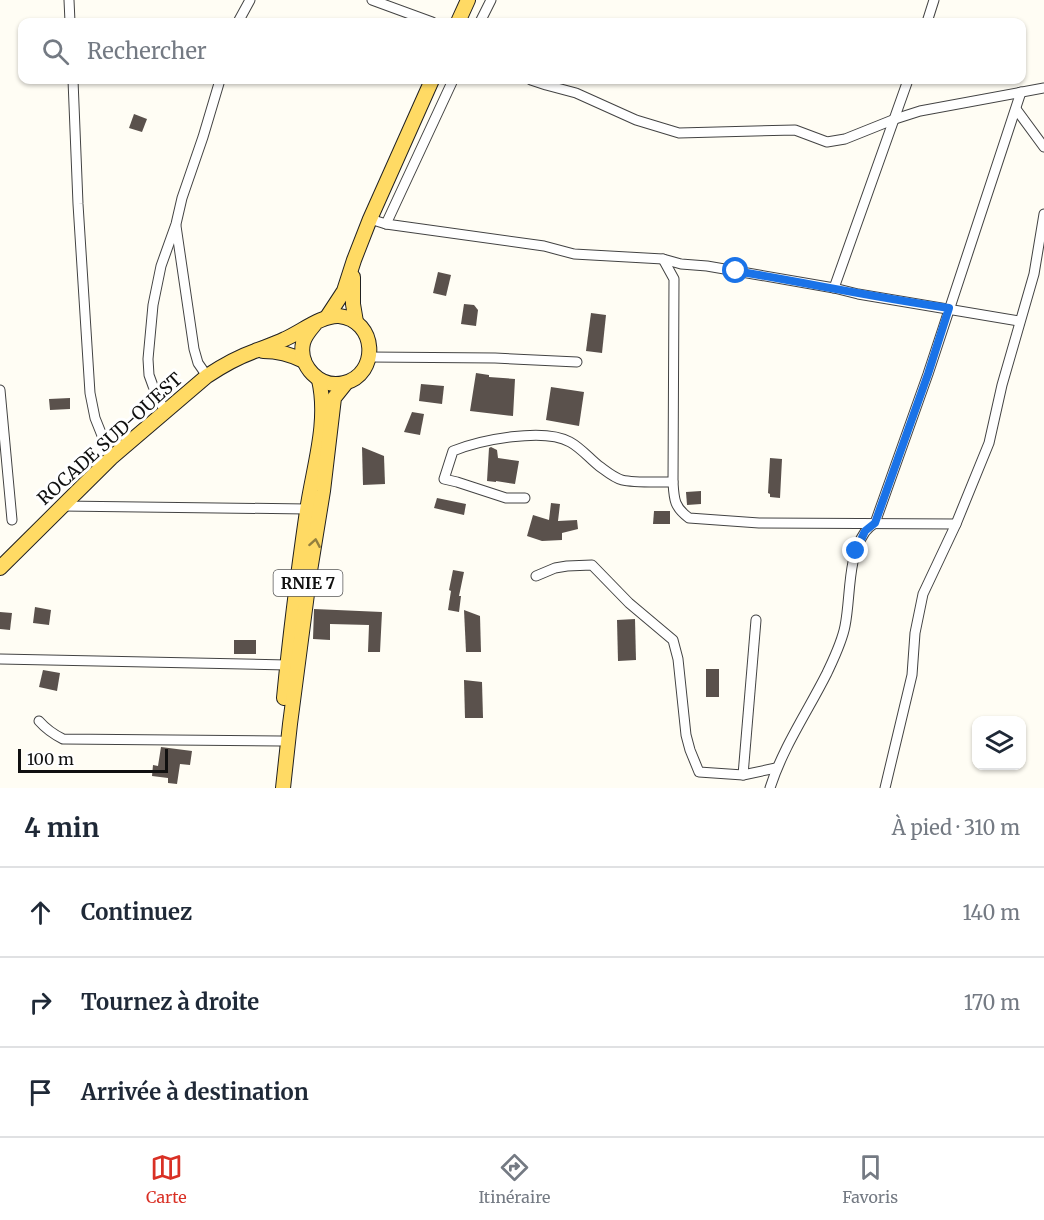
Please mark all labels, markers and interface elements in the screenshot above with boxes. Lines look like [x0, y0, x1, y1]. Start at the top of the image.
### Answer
search box [18, 18, 1026, 84]
icon: search [39, 35, 72, 68]
text: Rechercher [87, 37, 207, 65]
route start [722, 257, 748, 283]
street label: ROCADE SUD-OUEST [33, 367, 187, 510]
route end [842, 537, 868, 563]
one-way arrow [308, 538, 321, 548]
road number: RNIE 7 [274, 570, 342, 596]
map controls [972, 716, 1026, 770]
button: layers [972, 716, 1026, 770]
scale bar [18, 746, 168, 774]
text: 100 m [27, 749, 74, 769]
text: 4 min [24, 811, 99, 844]
text: À pied · 310 m [892, 815, 1020, 840]
icon: ahead [24, 896, 57, 929]
text: Continuez [81, 898, 192, 926]
text: 140 m [963, 900, 1020, 925]
icon: right [24, 986, 57, 1019]
text: Tournez à droite [81, 988, 259, 1016]
text: 170 m [964, 990, 1020, 1015]
icon: arrive [24, 1076, 57, 1109]
text: Arrivée à destination [81, 1078, 309, 1106]
tab: Carte [146, 1151, 187, 1207]
tab: Itinéraire [478, 1151, 550, 1207]
tab: Favoris [842, 1151, 898, 1207]

